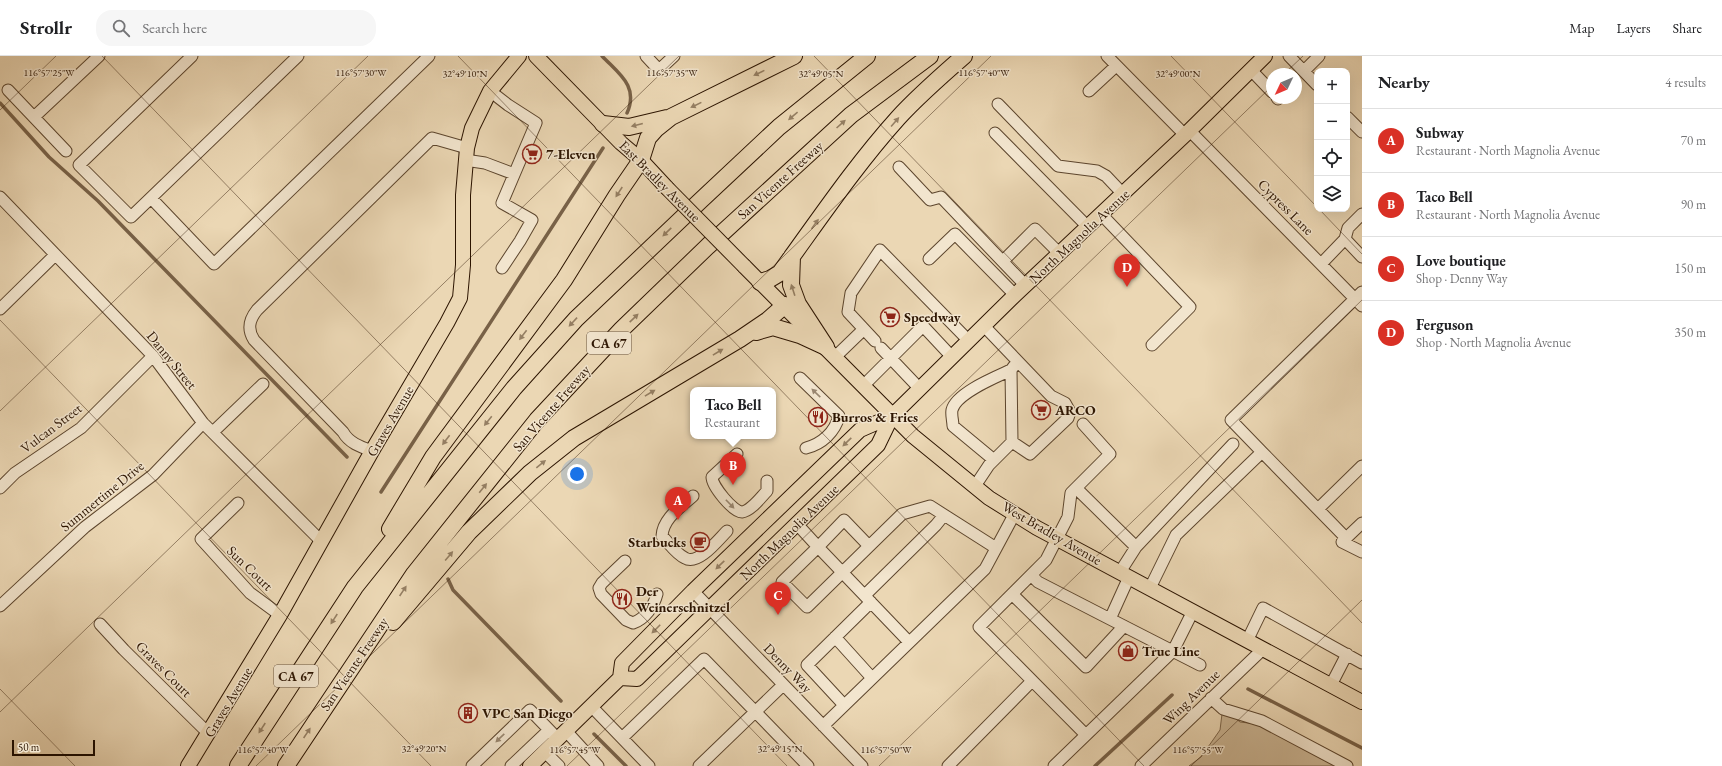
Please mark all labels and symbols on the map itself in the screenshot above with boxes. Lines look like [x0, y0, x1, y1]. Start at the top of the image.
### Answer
text: 116°57'25"W [24, 66, 75, 79]
text: 116°57'30"W [336, 66, 387, 79]
text: 116°57'35"W [647, 66, 698, 79]
text: 116°57'40"W [959, 66, 1010, 79]
text: 32°49'10"N [443, 67, 488, 80]
text: 32°49'05"N [799, 67, 844, 80]
text: 32°49'00"N [1156, 67, 1201, 80]
north arrow [1266, 68, 1302, 104]
one-way arrow [753, 70, 765, 76]
one-way arrow [690, 101, 702, 108]
one-way arrow [788, 111, 799, 120]
one-way arrow [890, 117, 899, 127]
one-way arrow [837, 120, 846, 129]
one-way arrow [631, 122, 643, 128]
street label: East Bradley Avenue [615, 136, 705, 226]
street label: San Vicente Freeway [733, 136, 827, 223]
supermarket icon: 7-Eleven [521, 143, 543, 165]
place label: 7-Eleven [546, 145, 596, 163]
street label: Cypress Lane [1254, 175, 1318, 239]
street label: North Magnolia Avenue [1025, 185, 1133, 287]
one-way arrow [615, 187, 623, 198]
one-way arrow [811, 219, 819, 230]
one-way arrow [662, 227, 672, 237]
pin: D [1114, 254, 1140, 287]
one-way arrow [790, 283, 796, 295]
supermarket icon: Speedway [879, 306, 901, 328]
place label: Speedway [904, 308, 961, 326]
one-way arrow [629, 313, 639, 322]
one-way arrow [569, 317, 578, 328]
street label: Danny Street [143, 327, 201, 393]
one-way arrow [519, 330, 528, 341]
road number: CA 67 [587, 332, 631, 354]
one-way arrow [712, 349, 724, 356]
street label: San Vicente Freeway [508, 360, 594, 455]
street label: Graves Avenue [362, 382, 418, 460]
one-way arrow [811, 388, 821, 398]
one-way arrow [644, 389, 656, 396]
street label: Vulcan Street [17, 399, 86, 457]
supermarket icon: ARCO [1030, 399, 1052, 421]
place label: ARCO [1054, 401, 1096, 419]
restaurant icon: Burros & Fries [807, 406, 829, 428]
place label: Burros & Fries [832, 408, 918, 426]
one-way arrow [484, 415, 493, 426]
one-way arrow [442, 435, 450, 445]
one-way arrow [842, 437, 852, 447]
pin: B [720, 452, 746, 485]
street label: Summertime Drive [56, 456, 148, 535]
one-way arrow [536, 460, 547, 469]
your location [567, 464, 587, 484]
street label: North Magnolia Avenue [736, 480, 843, 584]
one-way arrow [478, 483, 487, 494]
pin: A [665, 487, 691, 520]
street label: West Bradley Avenue [999, 497, 1106, 569]
one-way arrow [725, 499, 734, 508]
cafe icon: Starbucks [689, 531, 711, 553]
place label: Starbucks [628, 533, 686, 551]
street label: Sun Court [223, 542, 277, 595]
one-way arrow [445, 550, 454, 561]
one-way arrow [715, 560, 725, 570]
place label: Der Weinerschnitzel [636, 582, 730, 616]
pin: C [765, 582, 791, 615]
one-way arrow [399, 586, 407, 596]
restaurant icon: Der Weinerschnitzel [611, 588, 633, 610]
street label: San Vicente Freeway [316, 613, 393, 714]
one-way arrow [330, 614, 337, 625]
one-way arrow [651, 624, 661, 634]
street label: Graves Court [132, 637, 196, 701]
street label: Denny Way [760, 639, 817, 697]
shop icon: True Line [1117, 640, 1139, 662]
place label: True Line [1142, 642, 1200, 660]
street label: Graves Avenue [200, 663, 256, 740]
road number: CA 67 [274, 665, 318, 687]
street label: Wing Avenue [1159, 665, 1224, 729]
building icon: VPC San Diego [457, 702, 479, 724]
place label: VPC San Diego [482, 704, 573, 722]
one-way arrow [259, 722, 266, 734]
one-way arrow [303, 728, 311, 739]
one-way arrow [496, 733, 505, 742]
scale bar [12, 738, 95, 757]
text: 32°49'20"N [402, 742, 447, 755]
text: 32°49'15"N [758, 742, 803, 755]
text: 116°57'40"W [238, 743, 289, 756]
text: 116°57'45"W [550, 743, 601, 756]
text: 116°57'50"W [861, 743, 912, 756]
text: 116°57'55"W [1173, 743, 1224, 756]

